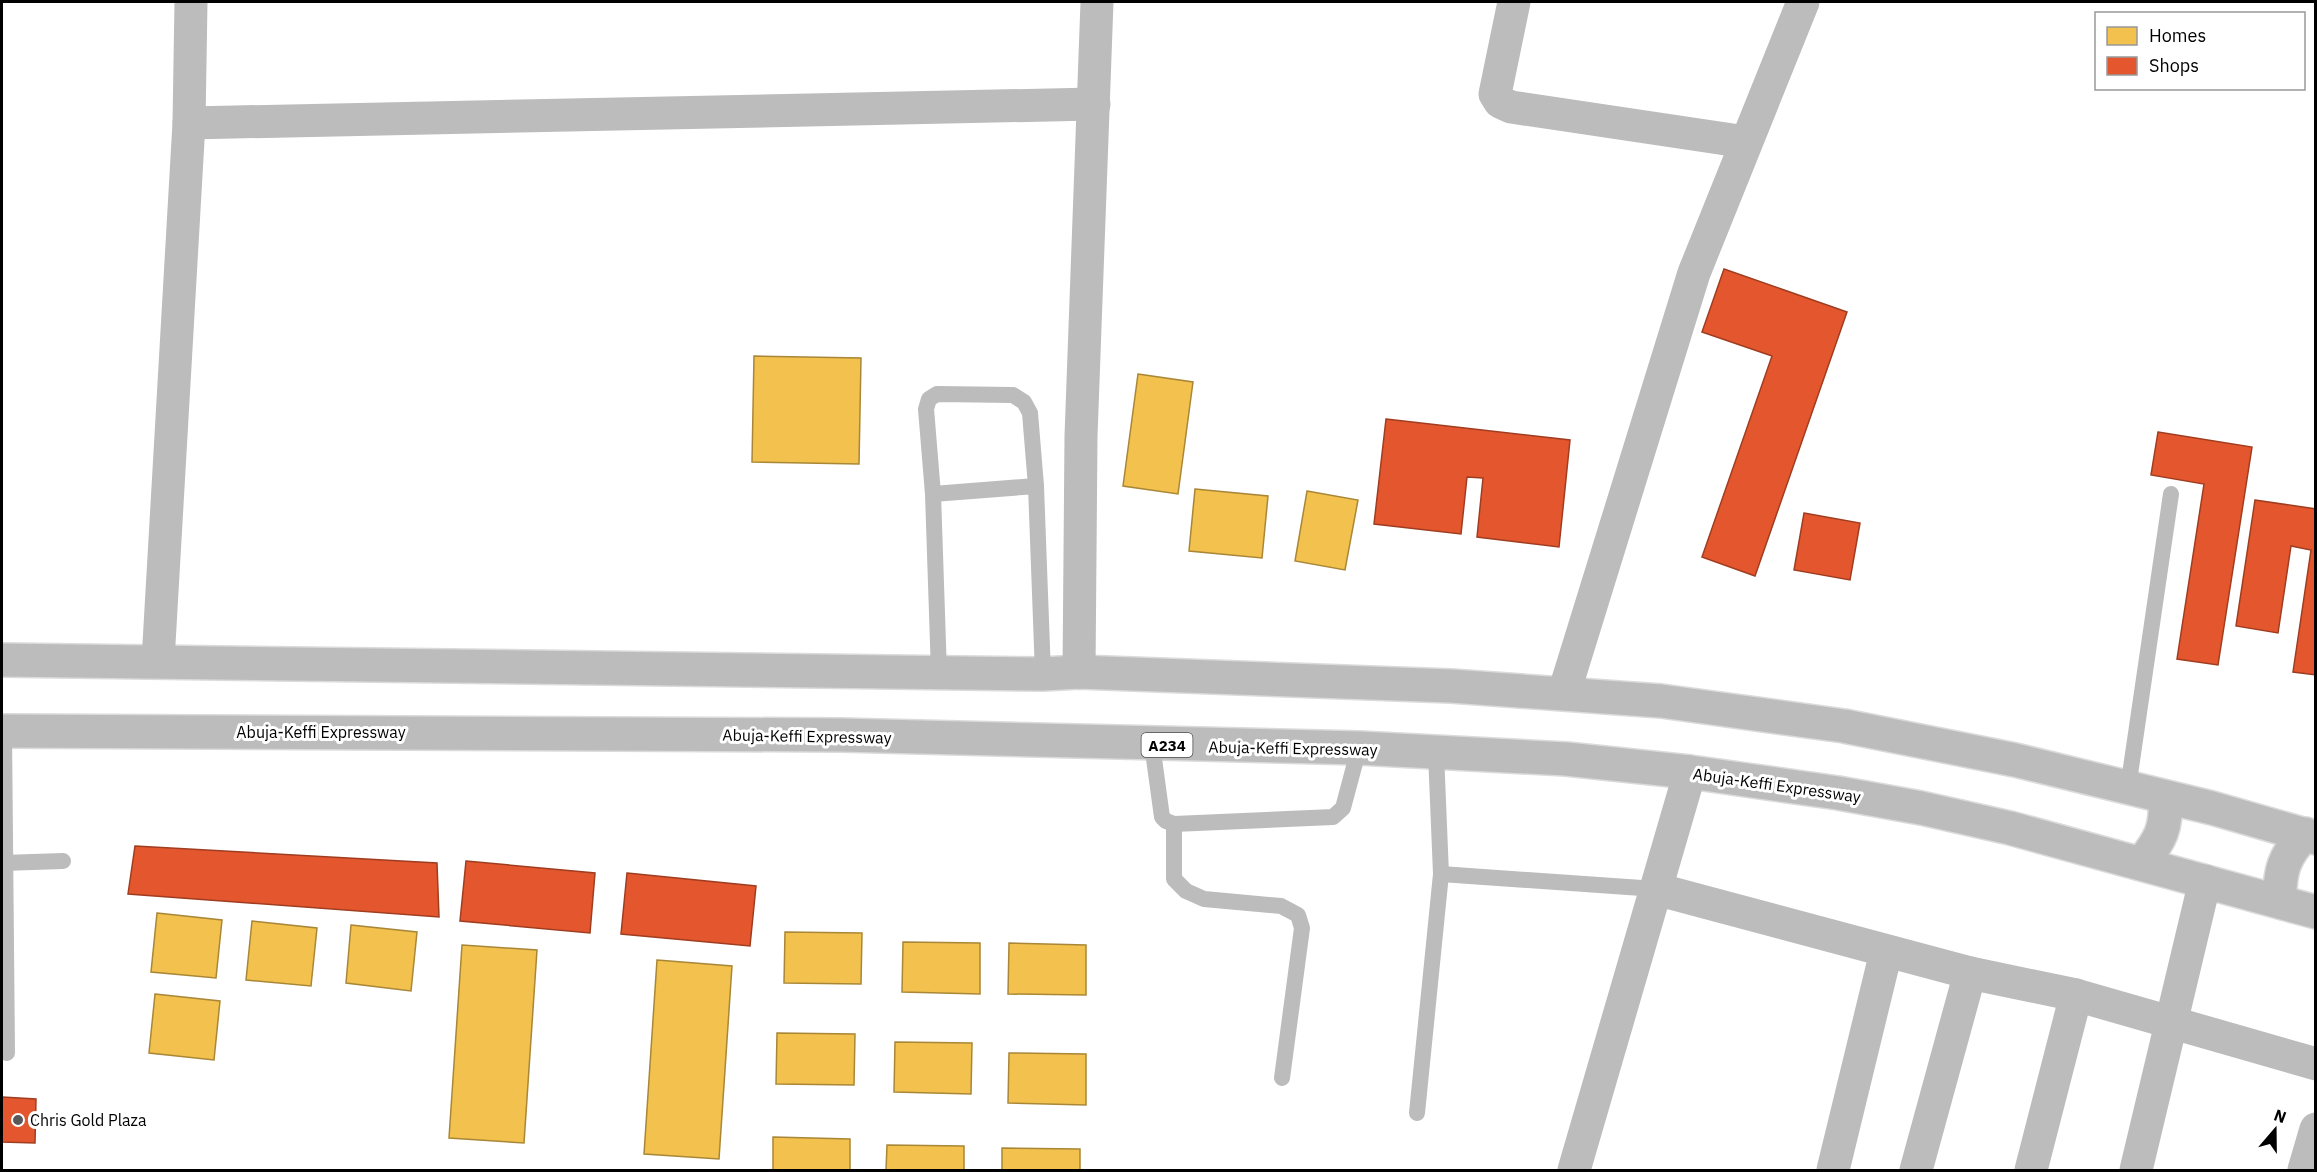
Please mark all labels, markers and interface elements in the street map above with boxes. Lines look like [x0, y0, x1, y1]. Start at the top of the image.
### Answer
legend [2095, 12, 2305, 90]
text: Homes [2149, 24, 2206, 47]
text: Shops [2149, 54, 2199, 77]
street label: Abuja-Keffi Expressway [236, 722, 406, 742]
street label: Abuja-Keffi Expressway [722, 725, 892, 747]
road number: A234 [1142, 733, 1192, 757]
street label: Abuja-Keffi Expressway [1208, 737, 1378, 759]
street label: Abuja-Keffi Expressway [1692, 763, 1862, 807]
north arrow [2245, 1100, 2305, 1160]
text: N [2271, 1105, 2289, 1127]
place label: Chris Gold Plaza [30, 1110, 147, 1130]
marker: Chris Gold Plaza [11, 1113, 25, 1127]

